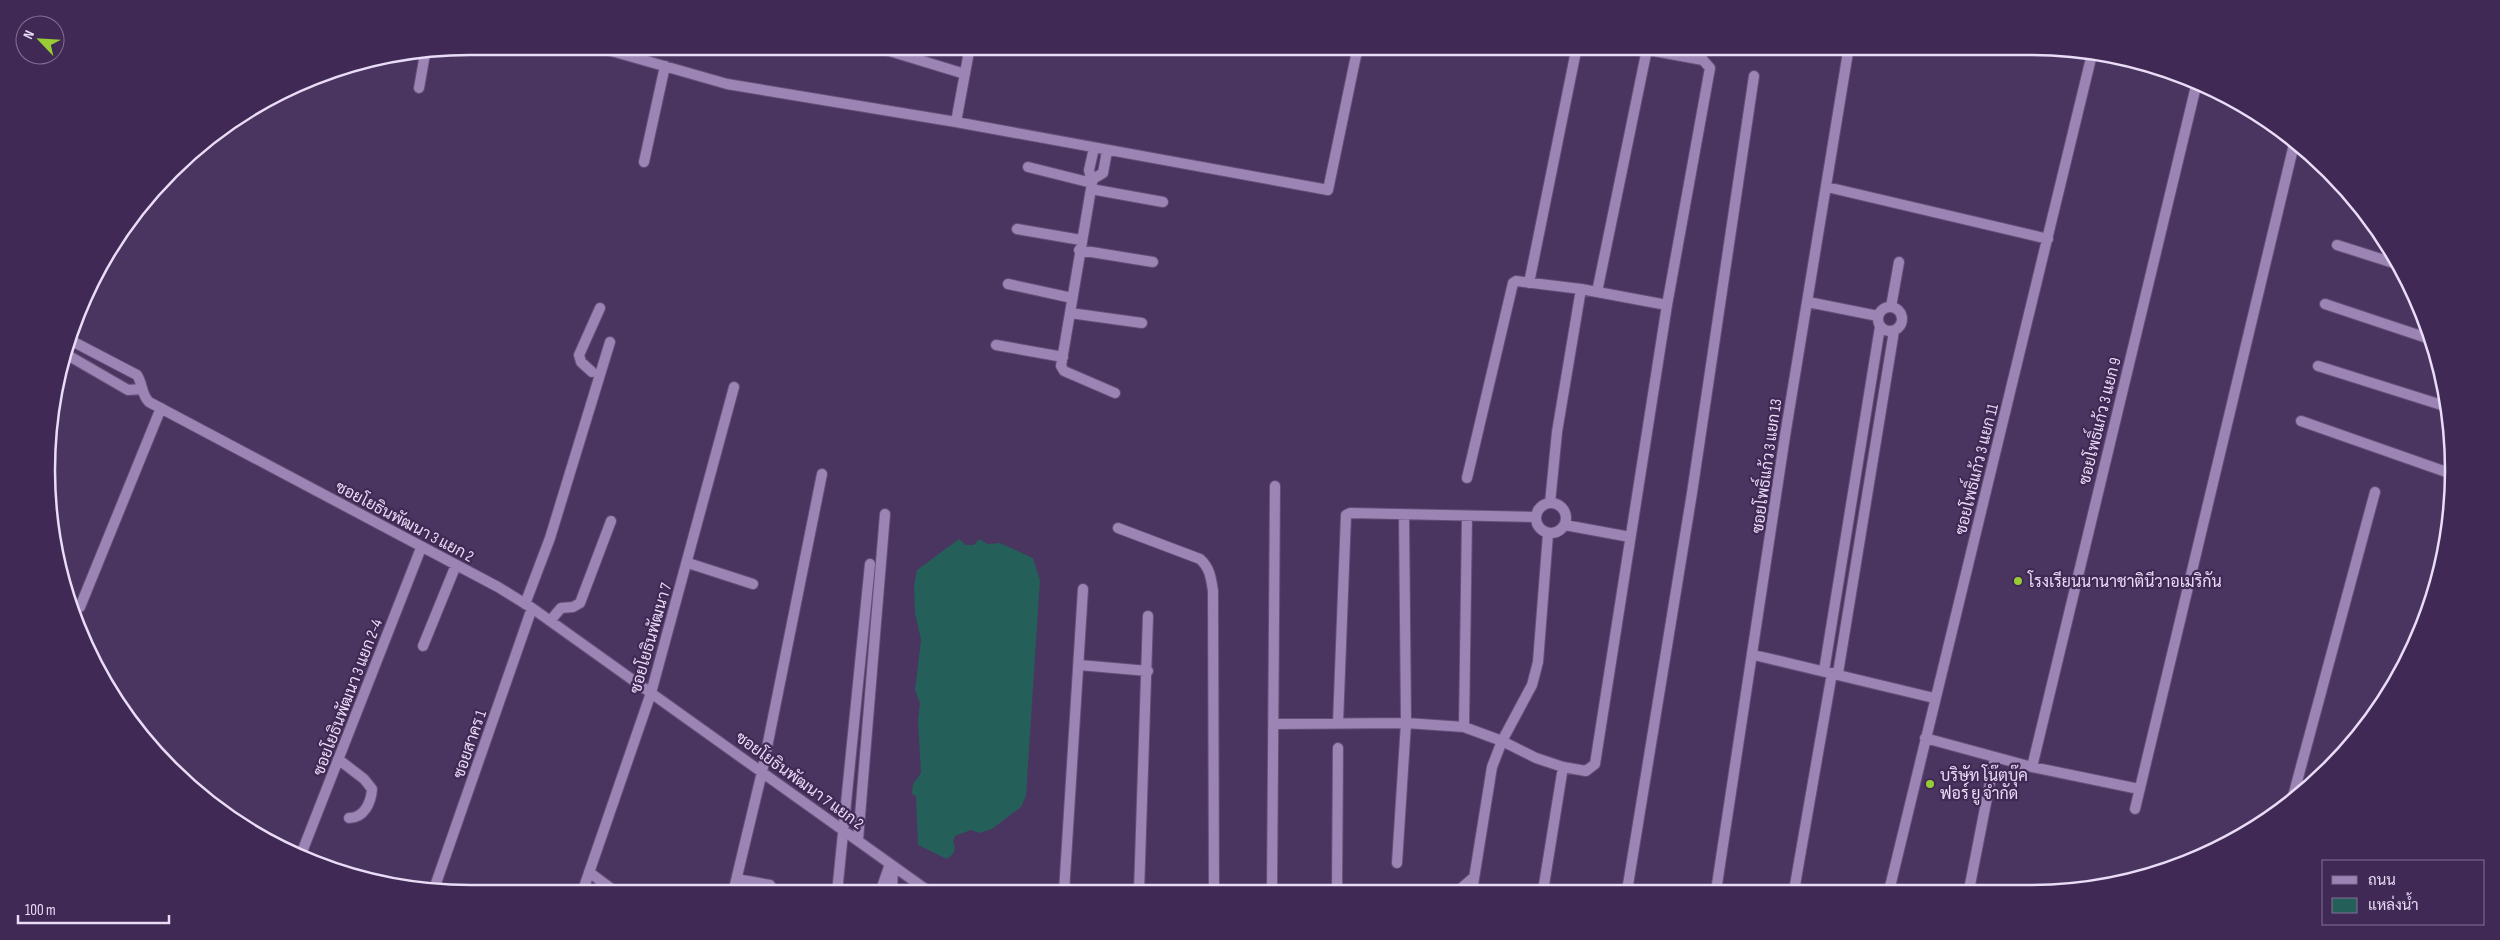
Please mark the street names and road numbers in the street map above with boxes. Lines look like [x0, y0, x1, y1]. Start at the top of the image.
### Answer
street label: ซอยโพธิ์แก้ว 3 แยก 9 [2069, 354, 2125, 487]
street label: ซอยโพธิ์แก้ว 3 แยก 13 [1742, 397, 1786, 535]
street label: ซอยโพธิ์แก้ว 3 แยก 11 [1946, 400, 2003, 537]
street label: ซอยโยธินพัฒนา 3 แยก 2 [332, 475, 478, 567]
street label: ซอยโยธินพัฒนา 7 [624, 580, 676, 696]
street label: ซอยโยธินพัฒนา 3 แยก 2-4 [307, 615, 387, 779]
street label: ซอยสาคร 1 [450, 707, 491, 781]
street label: ซอยโยธินพัฒนา 7 แยก 2 [731, 726, 869, 834]

